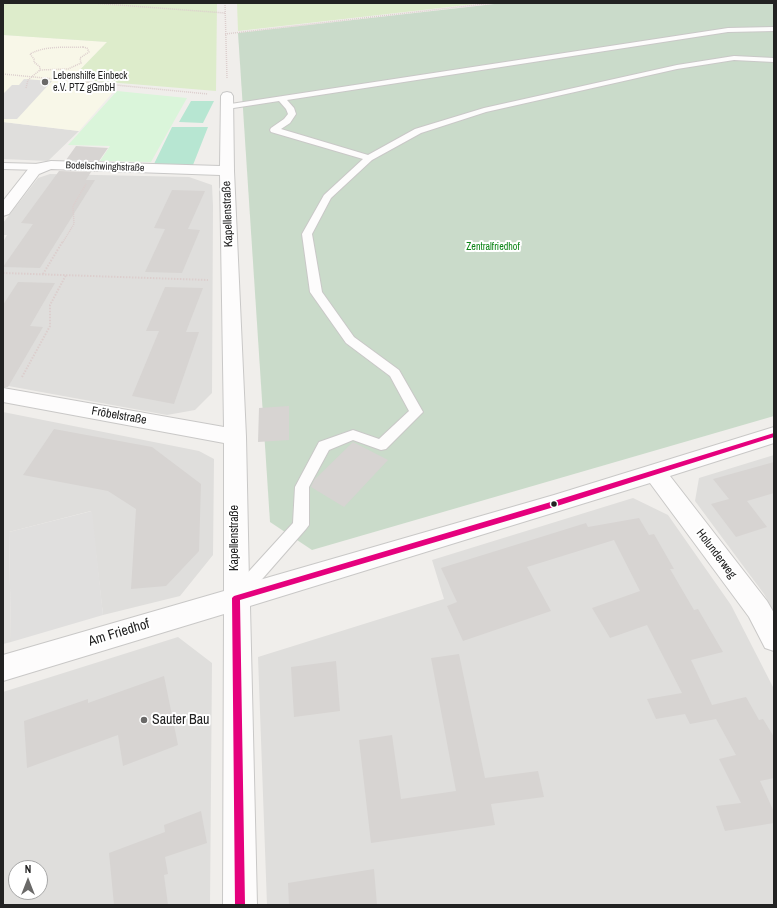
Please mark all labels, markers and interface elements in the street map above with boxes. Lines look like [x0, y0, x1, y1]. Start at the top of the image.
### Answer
place label: Lebenshilfe Einbeck e.V. PTZ gGmbH [53, 70, 127, 94]
marker: Lebenshilfe Einbeck e.V. PTZ gGmbH [40, 77, 50, 87]
street label: Bodelschwinghstraße [65, 160, 145, 174]
street label: Kapellenstraße [220, 181, 236, 247]
park label: Zentralfriedhof [466, 241, 520, 253]
street label: Fröbelstraße [90, 404, 148, 428]
unlabelled marker [549, 499, 559, 509]
street label: Kapellenstraße [228, 505, 242, 571]
street label: Holunderweg [693, 527, 739, 581]
street label: Am Friedhof [86, 616, 152, 650]
place label: Sauter Bau [152, 712, 209, 728]
marker: Sauter Bau [139, 715, 149, 725]
north arrow [8, 860, 48, 900]
text: N [25, 862, 31, 876]

